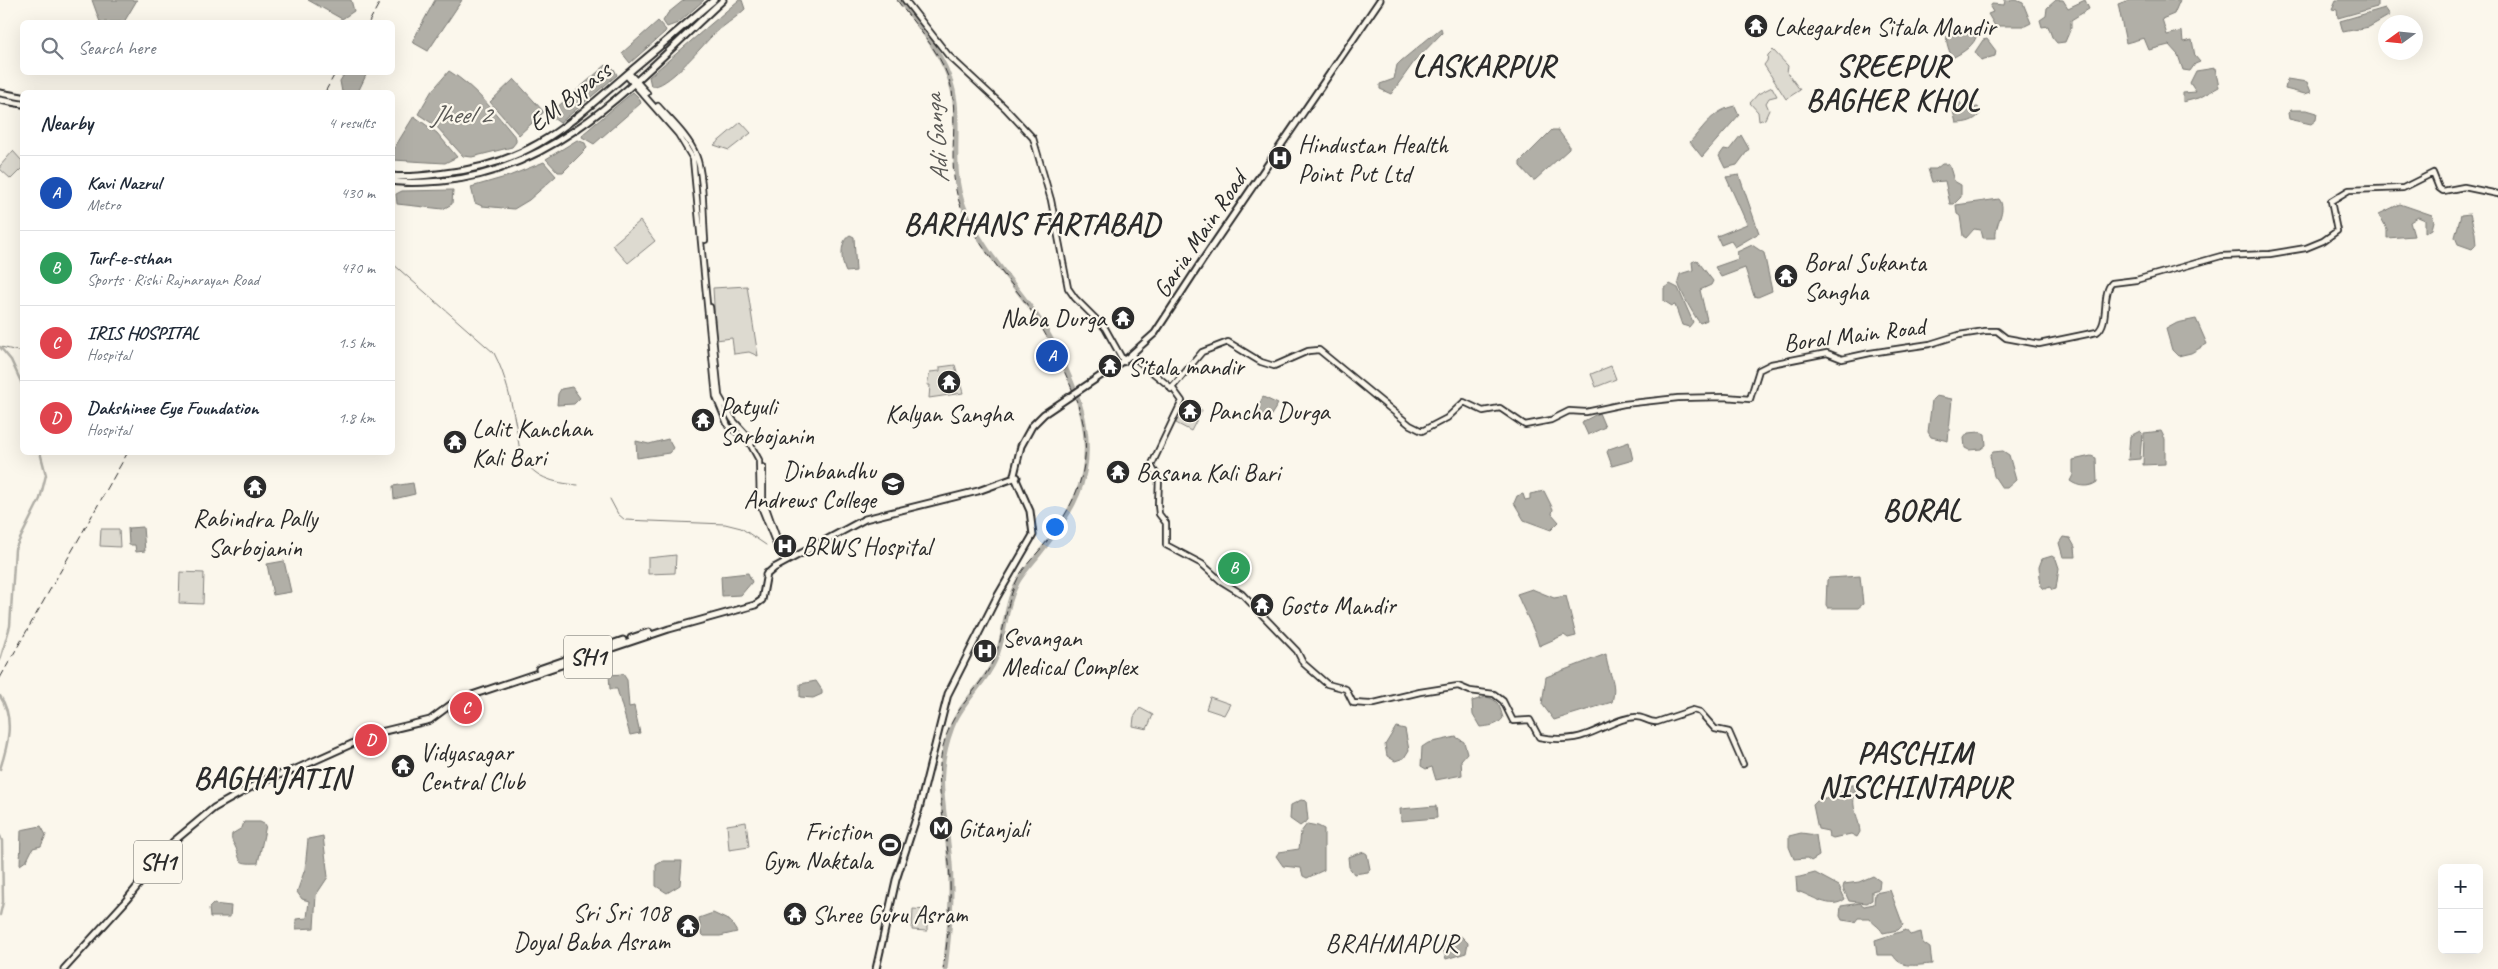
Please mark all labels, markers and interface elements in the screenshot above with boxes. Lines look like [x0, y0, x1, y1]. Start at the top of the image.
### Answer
place label: Lakegarden Sitala Mandir [1774, 11, 1999, 43]
temple icon: Lakegarden Sitala Mandir [1743, 13, 1769, 39]
north arrow [2378, 15, 2423, 60]
search box [20, 20, 395, 75]
icon: search [38, 34, 66, 62]
text: Search here [78, 36, 155, 60]
district label: LASKARPUR [1413, 47, 1559, 85]
district label: SREEPUR BAGHER KHOL [1806, 47, 1980, 119]
street label: EM Bypass [522, 53, 619, 139]
water label: Adi Ganga [916, 90, 957, 185]
water label: Jheel 2 [429, 98, 495, 131]
text: Nearby [40, 110, 93, 136]
text: 4 results [328, 113, 375, 133]
place label: Hindustan Health Point Pvt Ltd [1298, 129, 1449, 190]
hospital icon: Hindustan Health Point Pvt Ltd [1267, 145, 1293, 171]
street label: Garia Main Road [1146, 162, 1256, 304]
text: Kavi Nazrul [87, 171, 161, 195]
text: A [52, 183, 60, 203]
text: 430 m [341, 183, 375, 203]
text: Metro [87, 195, 120, 215]
district label: BARHANS FARTABAD [904, 205, 1163, 243]
text: Turf-e-sthan [87, 246, 171, 270]
place label: Boral Sukanta Sangha [1804, 247, 1928, 308]
text: B [52, 258, 60, 278]
text: 470 m [341, 258, 375, 278]
temple icon: Boral Sukanta Sangha [1773, 263, 1799, 289]
text: Sports · Rishi Rajnarayan Road [87, 270, 259, 290]
place label: Naba Durga [1001, 303, 1108, 335]
temple icon: Naba Durga [1110, 305, 1136, 331]
street label: Boral Main Road [1781, 310, 1931, 360]
text: IRIS HOSPITAL [87, 321, 199, 345]
text: C [52, 333, 60, 353]
text: 1.5 km [338, 333, 375, 353]
pin: A [1036, 337, 1068, 375]
text: Hospital [87, 345, 131, 365]
place label: Sitala mandir [1128, 351, 1246, 383]
temple icon: Sitala mandir [1097, 353, 1123, 379]
temple icon: Kalyan Sangha [936, 369, 962, 395]
place label: Patyuli Sarbojanin [720, 391, 815, 452]
text: Dakshinee Eye Foundation [87, 396, 258, 420]
place label: Pancha Durga [1208, 396, 1332, 428]
place label: Kalyan Sangha [885, 398, 1015, 430]
temple icon: Pancha Durga [1177, 398, 1203, 424]
temple icon: Patyuli Sarbojanin [690, 407, 716, 433]
text: D [51, 408, 61, 428]
text: 1.8 km [338, 408, 375, 428]
place label: Lalit Kanchan Kali Bari [472, 413, 594, 474]
text: Hospital [87, 420, 131, 440]
temple icon: Lalit Kanchan Kali Bari [442, 429, 468, 455]
place label: Dinbandhu Andrews College [744, 455, 878, 516]
place label: Basana Kali Bari [1136, 457, 1284, 489]
temple icon: Basana Kali Bari [1105, 459, 1131, 485]
school or university icon: Dinbandhu Andrews College [880, 471, 906, 497]
temple icon: Rabindra Pally Sarbojanin [242, 474, 268, 500]
district label: BORAL [1882, 491, 1962, 529]
place label: Rabindra Pally Sarbojanin [193, 503, 320, 564]
your location [1042, 514, 1068, 540]
place label: BRWS Hospital [802, 531, 936, 563]
hospital icon: BRWS Hospital [772, 533, 798, 559]
pin: B [1218, 549, 1250, 587]
place label: Gosto Mandir [1280, 590, 1398, 622]
temple icon: Gosto Mandir [1249, 592, 1275, 618]
place label: Sevangan Medical Complex [1002, 622, 1139, 683]
road number: SH1 [564, 636, 612, 679]
hospital icon: Sevangan Medical Complex [972, 638, 998, 664]
pin: C [450, 689, 482, 727]
pin: D [355, 721, 387, 759]
district label: PASCHIM NISCHINTAPUR [1818, 734, 2015, 806]
place label: Vidyasagar Central Club [420, 737, 526, 798]
temple icon: Vidyasagar Central Club [390, 753, 416, 779]
district label: BAGHAJATIN [193, 759, 355, 797]
place label: Gitanjali [958, 813, 1032, 845]
metro station icon: Gitanjali [928, 815, 954, 841]
place label: Friction Gym Naktala [763, 816, 875, 877]
sports icon: Friction Gym Naktala [877, 832, 903, 858]
road number: SH1 [134, 840, 182, 884]
map controls [2438, 864, 2483, 954]
button: + [2438, 864, 2483, 909]
place label: Sri Sri 108 Doyal Baba Asram [513, 897, 673, 958]
place label: Shree Guru Asram [812, 899, 968, 931]
temple icon: Shree Guru Asram [782, 901, 808, 927]
button: − [2438, 909, 2483, 954]
temple icon: Sri Sri 108 Doyal Baba Asram [675, 913, 701, 939]
district label: BRAHMAPUR [1325, 927, 1461, 960]

